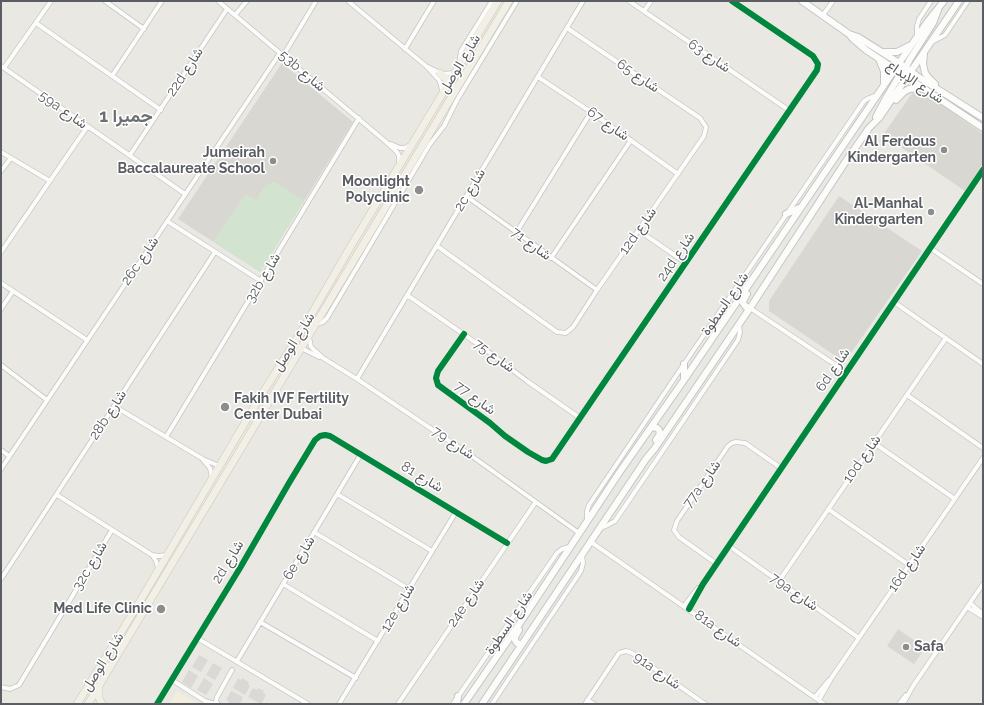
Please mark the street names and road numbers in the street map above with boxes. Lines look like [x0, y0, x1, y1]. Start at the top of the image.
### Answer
street label: شارع الوصل [436, 31, 484, 97]
street label: شارع 63 [685, 36, 733, 76]
street label: 22d شارع [163, 44, 207, 100]
street label: 53b شارع [275, 47, 329, 95]
street label: شارع 65 [613, 56, 663, 96]
street label: شارع الإبداع [883, 57, 947, 107]
street label: 59a شارع [36, 87, 90, 133]
street label: شارع 67 [584, 103, 632, 145]
street label: 2c شارع [451, 166, 489, 214]
street label: 12d شارع [616, 204, 660, 258]
street label: شارع 71 [508, 224, 554, 264]
street label: 24d شارع [654, 229, 698, 285]
street label: 26c شارع [118, 233, 162, 289]
street label: 32b شارع [242, 250, 284, 306]
street label: شارع السطوة [698, 269, 752, 339]
street label: شارع الوصل [269, 309, 319, 375]
street label: شارع 75 [470, 335, 518, 377]
street label: 6d شارع [812, 345, 854, 395]
street label: شارع 77 [451, 377, 499, 419]
street label: 28b شارع [86, 387, 130, 443]
street label: شارع 79 [429, 423, 477, 463]
street label: 10d شارع [839, 432, 885, 486]
street label: 77a شارع [680, 457, 724, 511]
street label: شارع 81 [398, 458, 446, 496]
street label: 6e شارع [279, 533, 319, 583]
street label: 2d شارع [209, 537, 247, 587]
street label: 32c شارع [69, 538, 111, 594]
street label: 16d شارع [884, 541, 930, 595]
street label: 79a شارع [767, 569, 821, 615]
street label: 24e شارع [444, 576, 488, 630]
street label: 12e شارع [377, 581, 419, 635]
street label: شارع السطوة [482, 588, 536, 658]
street label: 81a شارع [691, 607, 745, 651]
street label: شارع الوصل [78, 629, 128, 695]
street label: 91a شارع [630, 649, 684, 693]

